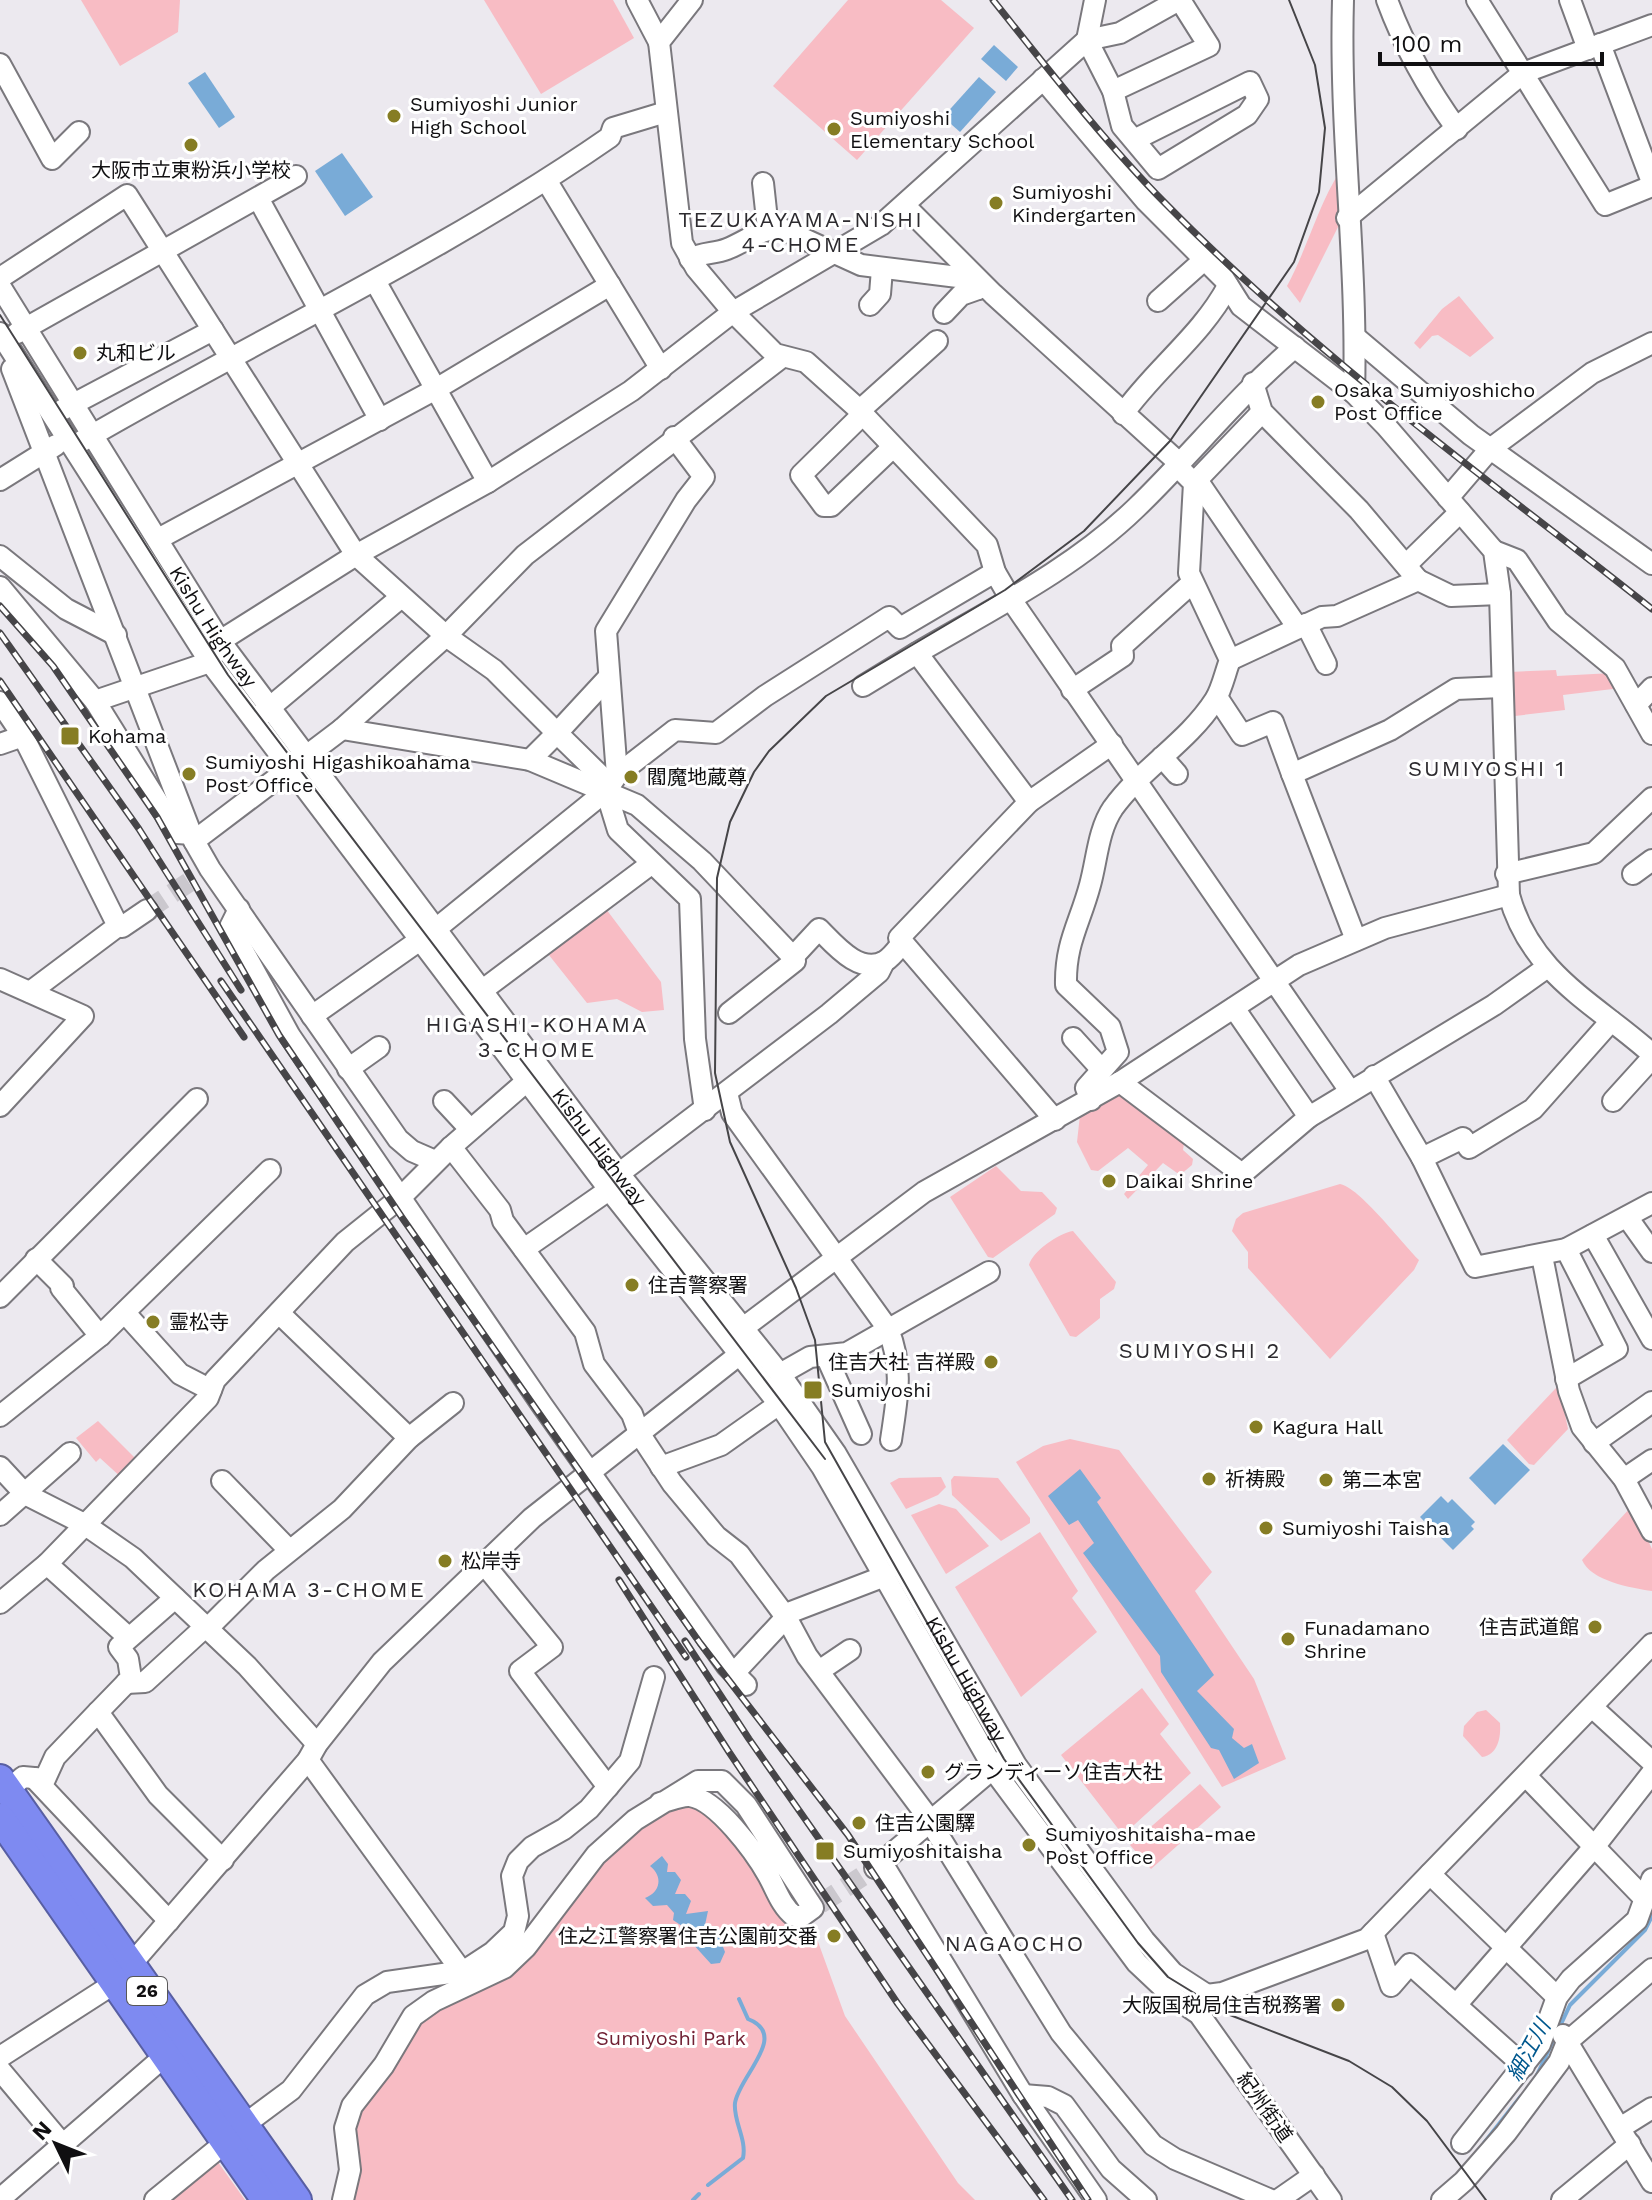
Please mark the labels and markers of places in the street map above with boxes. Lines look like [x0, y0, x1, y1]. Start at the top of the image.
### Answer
place label: Sumiyoshi Junior High School [410, 92, 578, 139]
place label: Sumiyoshi Elementary School [850, 106, 1034, 153]
marker: Sumiyoshi Junior High School [385, 107, 403, 125]
marker: Sumiyoshi Elementary School [825, 120, 843, 138]
marker: 大阪市立東粉浜小学校 [182, 136, 200, 154]
place label: 大阪市立東粉浜小学校 [91, 158, 291, 182]
place label: Sumiyoshi Kindergarten [1012, 180, 1136, 227]
marker: Sumiyoshi Kindergarten [987, 194, 1005, 212]
place label: 丸和ビル [96, 341, 176, 365]
marker: 丸和ビル [71, 344, 89, 362]
place label: Osaka Sumiyoshicho Post Office [1334, 378, 1535, 425]
marker: Osaka Sumiyoshicho Post Office [1309, 393, 1327, 411]
place label: Kohama [88, 724, 166, 748]
marker: Kohama [59, 725, 81, 747]
place label: Sumiyoshi Higashikoahama Post Office [205, 750, 470, 797]
marker: Sumiyoshi Higashikoahama Post Office [180, 765, 198, 783]
place label: 閻魔地蔵尊 [647, 765, 747, 789]
marker: 閻魔地蔵尊 [622, 768, 640, 786]
place label: Daikai Shrine [1125, 1169, 1253, 1193]
marker: Daikai Shrine [1100, 1172, 1118, 1190]
place label: 住吉警察署 [648, 1273, 748, 1297]
marker: 住吉警察署 [623, 1276, 641, 1294]
place label: 霊松寺 [169, 1310, 229, 1334]
marker: 霊松寺 [144, 1313, 162, 1331]
place label: 住吉大社 吉祥殿 [828, 1350, 975, 1374]
marker: 住吉大社 吉祥殿 [982, 1353, 1000, 1371]
place label: Sumiyoshi [831, 1378, 931, 1402]
marker: Sumiyoshi [802, 1379, 824, 1401]
place label: Kagura Hall [1272, 1415, 1383, 1439]
marker: Kagura Hall [1247, 1418, 1265, 1436]
place label: 祈祷殿 [1225, 1467, 1285, 1491]
place label: 第二本宮 [1342, 1468, 1422, 1492]
marker: 祈祷殿 [1200, 1470, 1218, 1488]
marker: 第二本宮 [1317, 1471, 1335, 1489]
place label: Sumiyoshi Taisha [1282, 1516, 1449, 1540]
marker: Sumiyoshi Taisha [1257, 1519, 1275, 1537]
place label: 松岸寺 [461, 1549, 521, 1573]
marker: 松岸寺 [436, 1552, 454, 1570]
place label: 住吉武道館 [1479, 1615, 1579, 1639]
place label: Funadamano Shrine [1304, 1616, 1430, 1663]
marker: 住吉武道館 [1586, 1618, 1604, 1636]
marker: Funadamano Shrine [1279, 1630, 1297, 1648]
place label: グランディーソ住吉大社 [944, 1760, 1163, 1784]
marker: グランディーソ住吉大社 [919, 1763, 937, 1781]
place label: 住吉公園驛 [875, 1811, 975, 1835]
marker: 住吉公園驛 [850, 1814, 868, 1832]
place label: Sumiyoshitaisha-mae Post Office [1045, 1822, 1256, 1869]
marker: Sumiyoshitaisha-mae Post Office [1020, 1836, 1038, 1854]
place label: Sumiyoshitaisha [843, 1839, 1002, 1863]
marker: Sumiyoshitaisha [814, 1840, 836, 1862]
place label: 住之江警察署住吉公園前交番 [558, 1924, 818, 1948]
marker: 住之江警察署住吉公園前交番 [825, 1927, 843, 1945]
place label: 大阪国税局住吉税務署 [1122, 1993, 1322, 2017]
marker: 大阪国税局住吉税務署 [1329, 1996, 1347, 2014]

